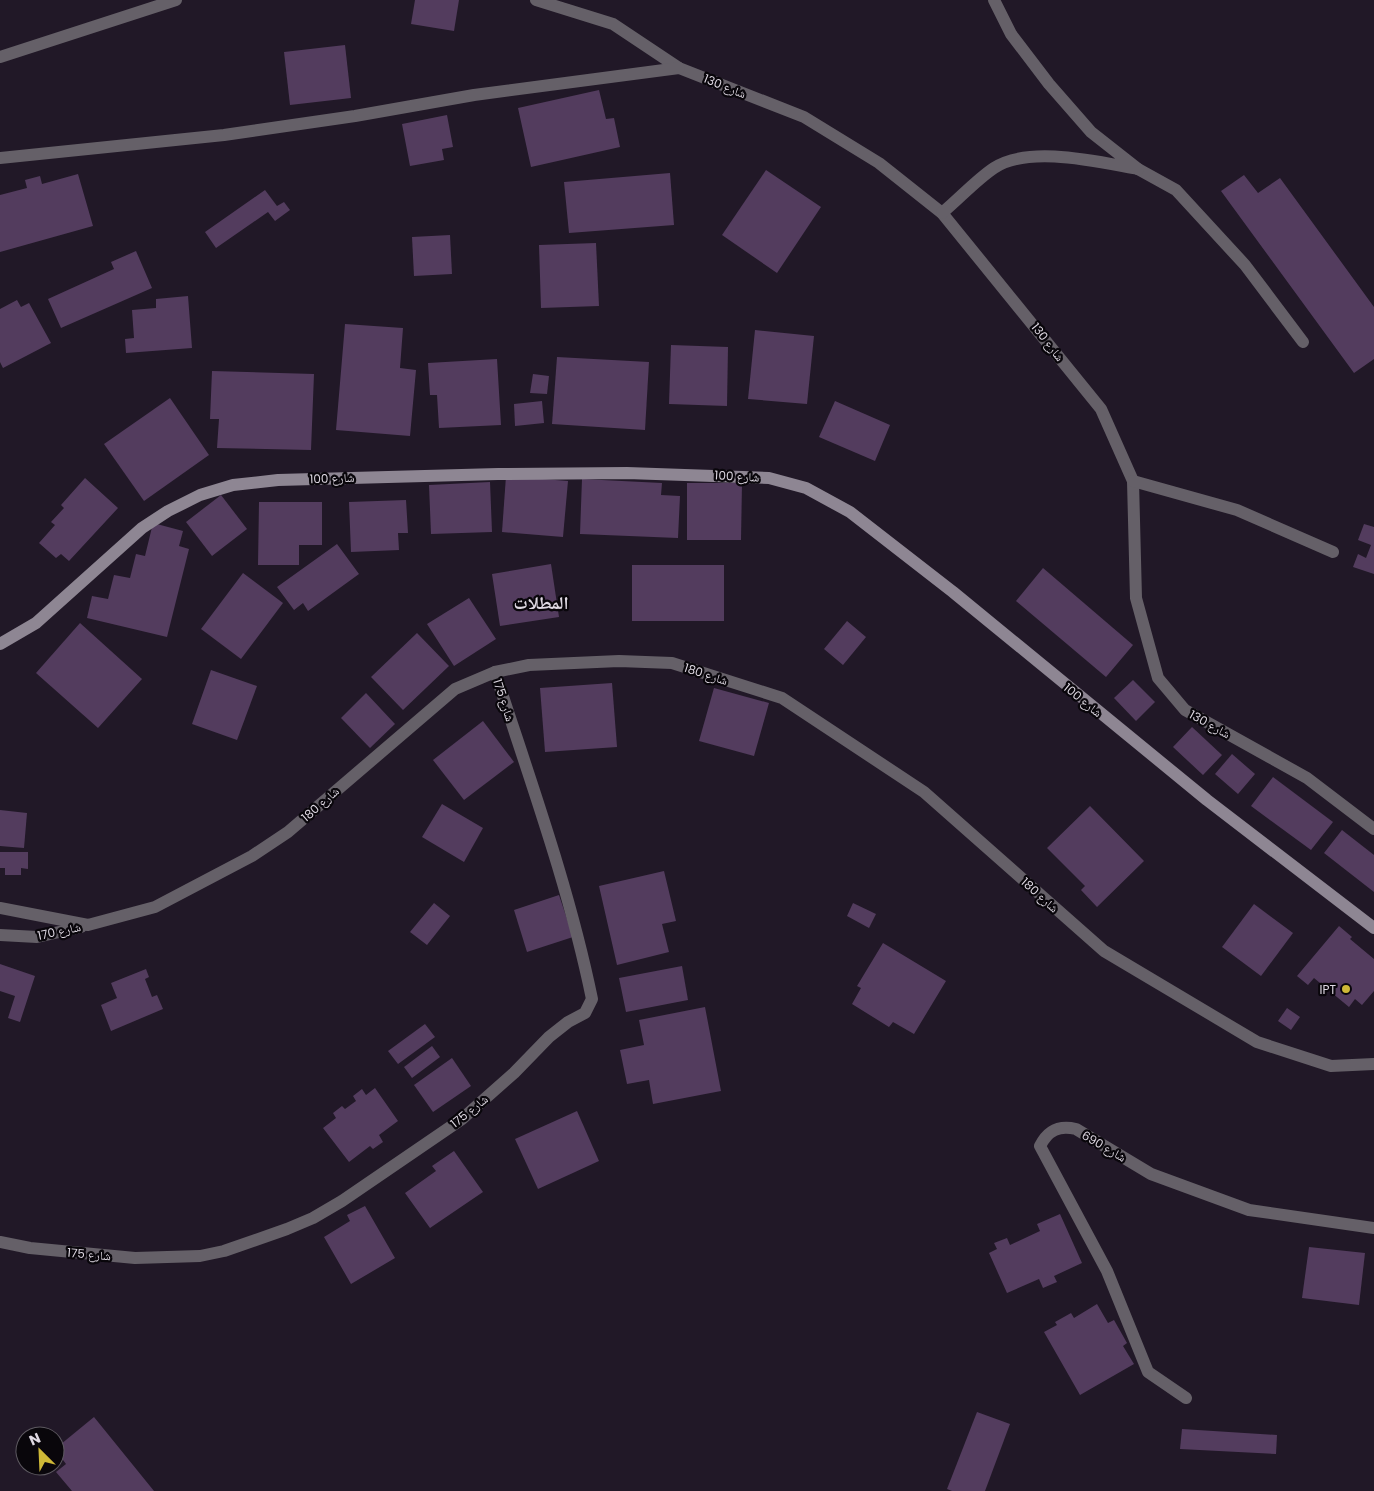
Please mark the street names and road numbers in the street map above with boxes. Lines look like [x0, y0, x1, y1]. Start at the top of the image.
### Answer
street label: شارع 130 [701, 70, 749, 102]
street label: شارع 130 [1028, 319, 1068, 365]
street label: شارع 100 [714, 466, 760, 486]
street label: شارع 100 [309, 469, 355, 487]
street label: شارع 180 [682, 659, 730, 689]
street label: شارع 175 [489, 676, 519, 724]
street label: شارع 100 [1060, 679, 1106, 721]
street label: شارع 130 [1186, 706, 1234, 742]
street label: شارع 180 [297, 783, 343, 825]
street label: شارع 180 [1018, 874, 1062, 916]
street label: شارع 170 [36, 918, 82, 944]
street label: شارع 175 [447, 1091, 492, 1131]
street label: شارع 690 [1079, 1126, 1129, 1166]
street label: شارع 175 [66, 1244, 112, 1264]

